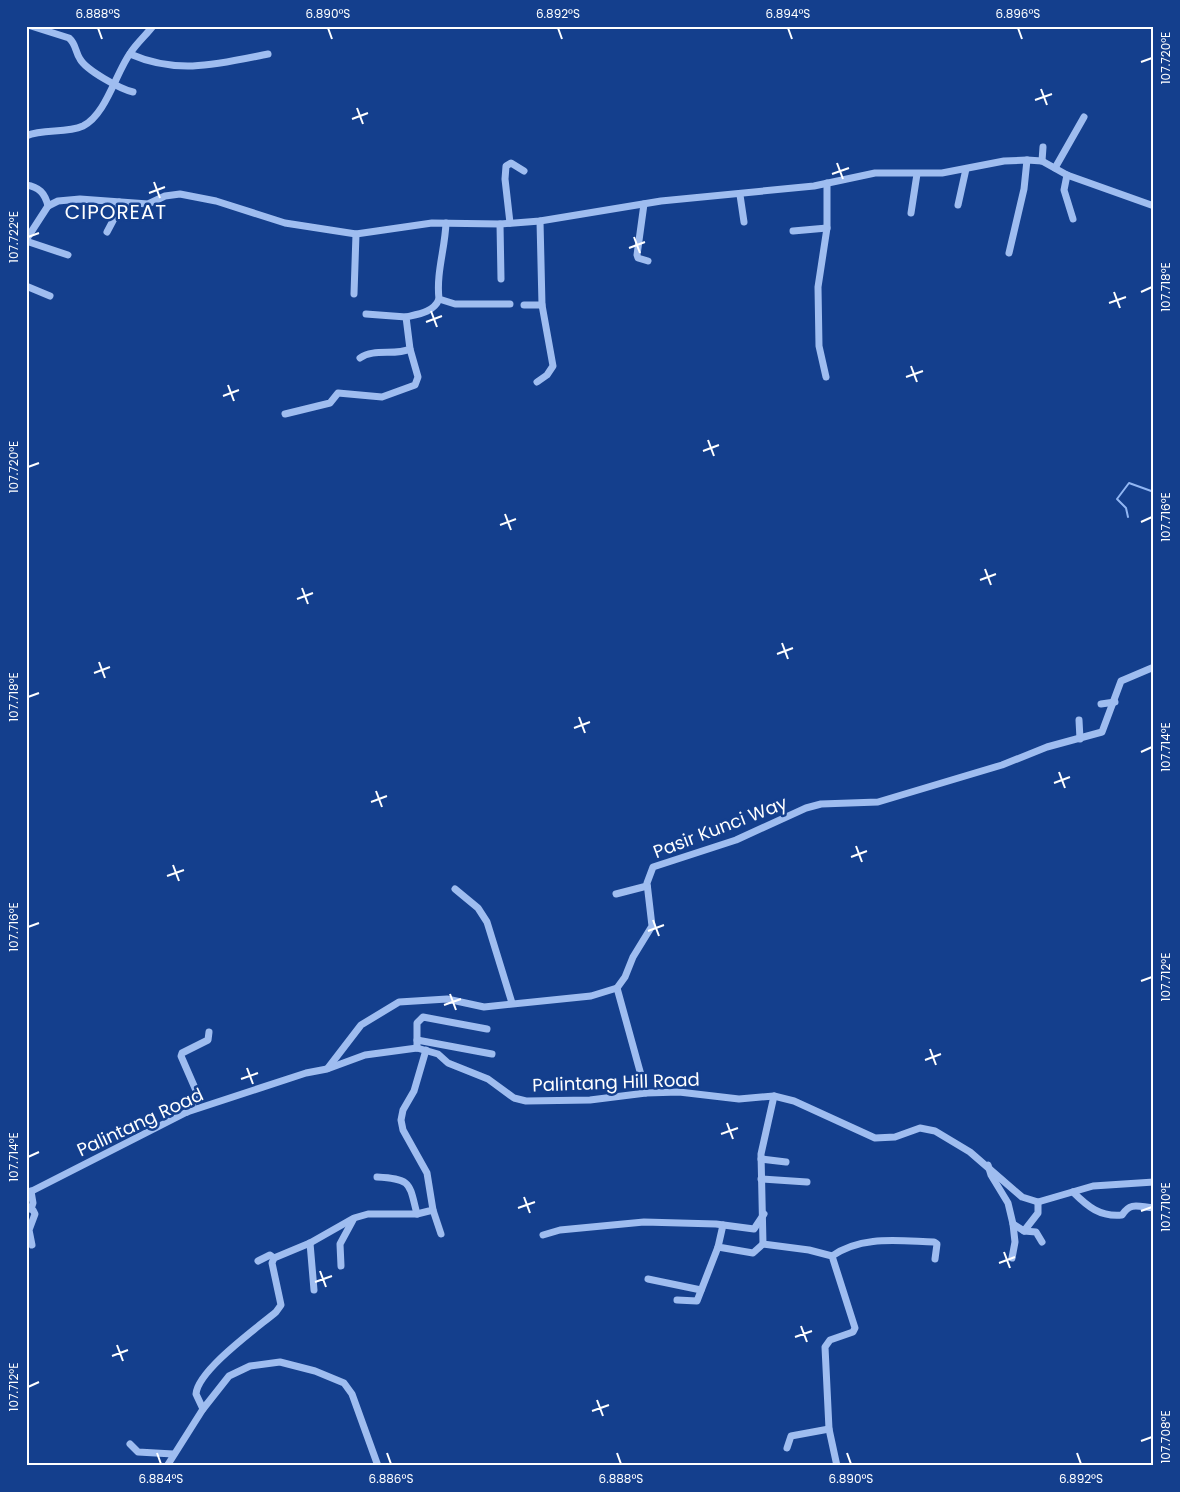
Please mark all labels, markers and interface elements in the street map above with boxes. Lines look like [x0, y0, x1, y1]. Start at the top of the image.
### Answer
text: 6.888°S [76, 5, 120, 22]
text: 6.890°S [306, 5, 350, 22]
text: 6.892°S [536, 5, 580, 22]
text: 6.894°S [766, 5, 810, 22]
text: 6.896°S [996, 5, 1040, 22]
text: 107.720°E [1157, 32, 1174, 84]
district label: CIPOREAT [65, 198, 167, 226]
text: 107.722°E [5, 211, 22, 263]
text: 107.718°E [1157, 262, 1174, 312]
text: 107.720°E [5, 441, 22, 493]
text: 107.716°E [1157, 492, 1174, 542]
text: 107.718°E [5, 672, 22, 722]
text: 107.714°E [1157, 722, 1174, 772]
street label: Pasir Kunci Way [649, 790, 791, 864]
text: 107.716°E [5, 902, 22, 952]
text: 107.712°E [1157, 953, 1174, 1001]
street label: Palintang Hill Road [532, 1067, 700, 1097]
street label: Palintang Road [73, 1082, 207, 1162]
text: 107.714°E [5, 1132, 22, 1182]
text: 107.710°E [1157, 1182, 1174, 1232]
text: 107.712°E [5, 1363, 22, 1411]
text: 107.708°E [1157, 1410, 1174, 1464]
text: 6.884°S [139, 1470, 183, 1487]
text: 6.886°S [369, 1470, 413, 1487]
text: 6.888°S [599, 1470, 643, 1487]
text: 6.890°S [829, 1470, 873, 1487]
text: 6.892°S [1059, 1470, 1103, 1487]

